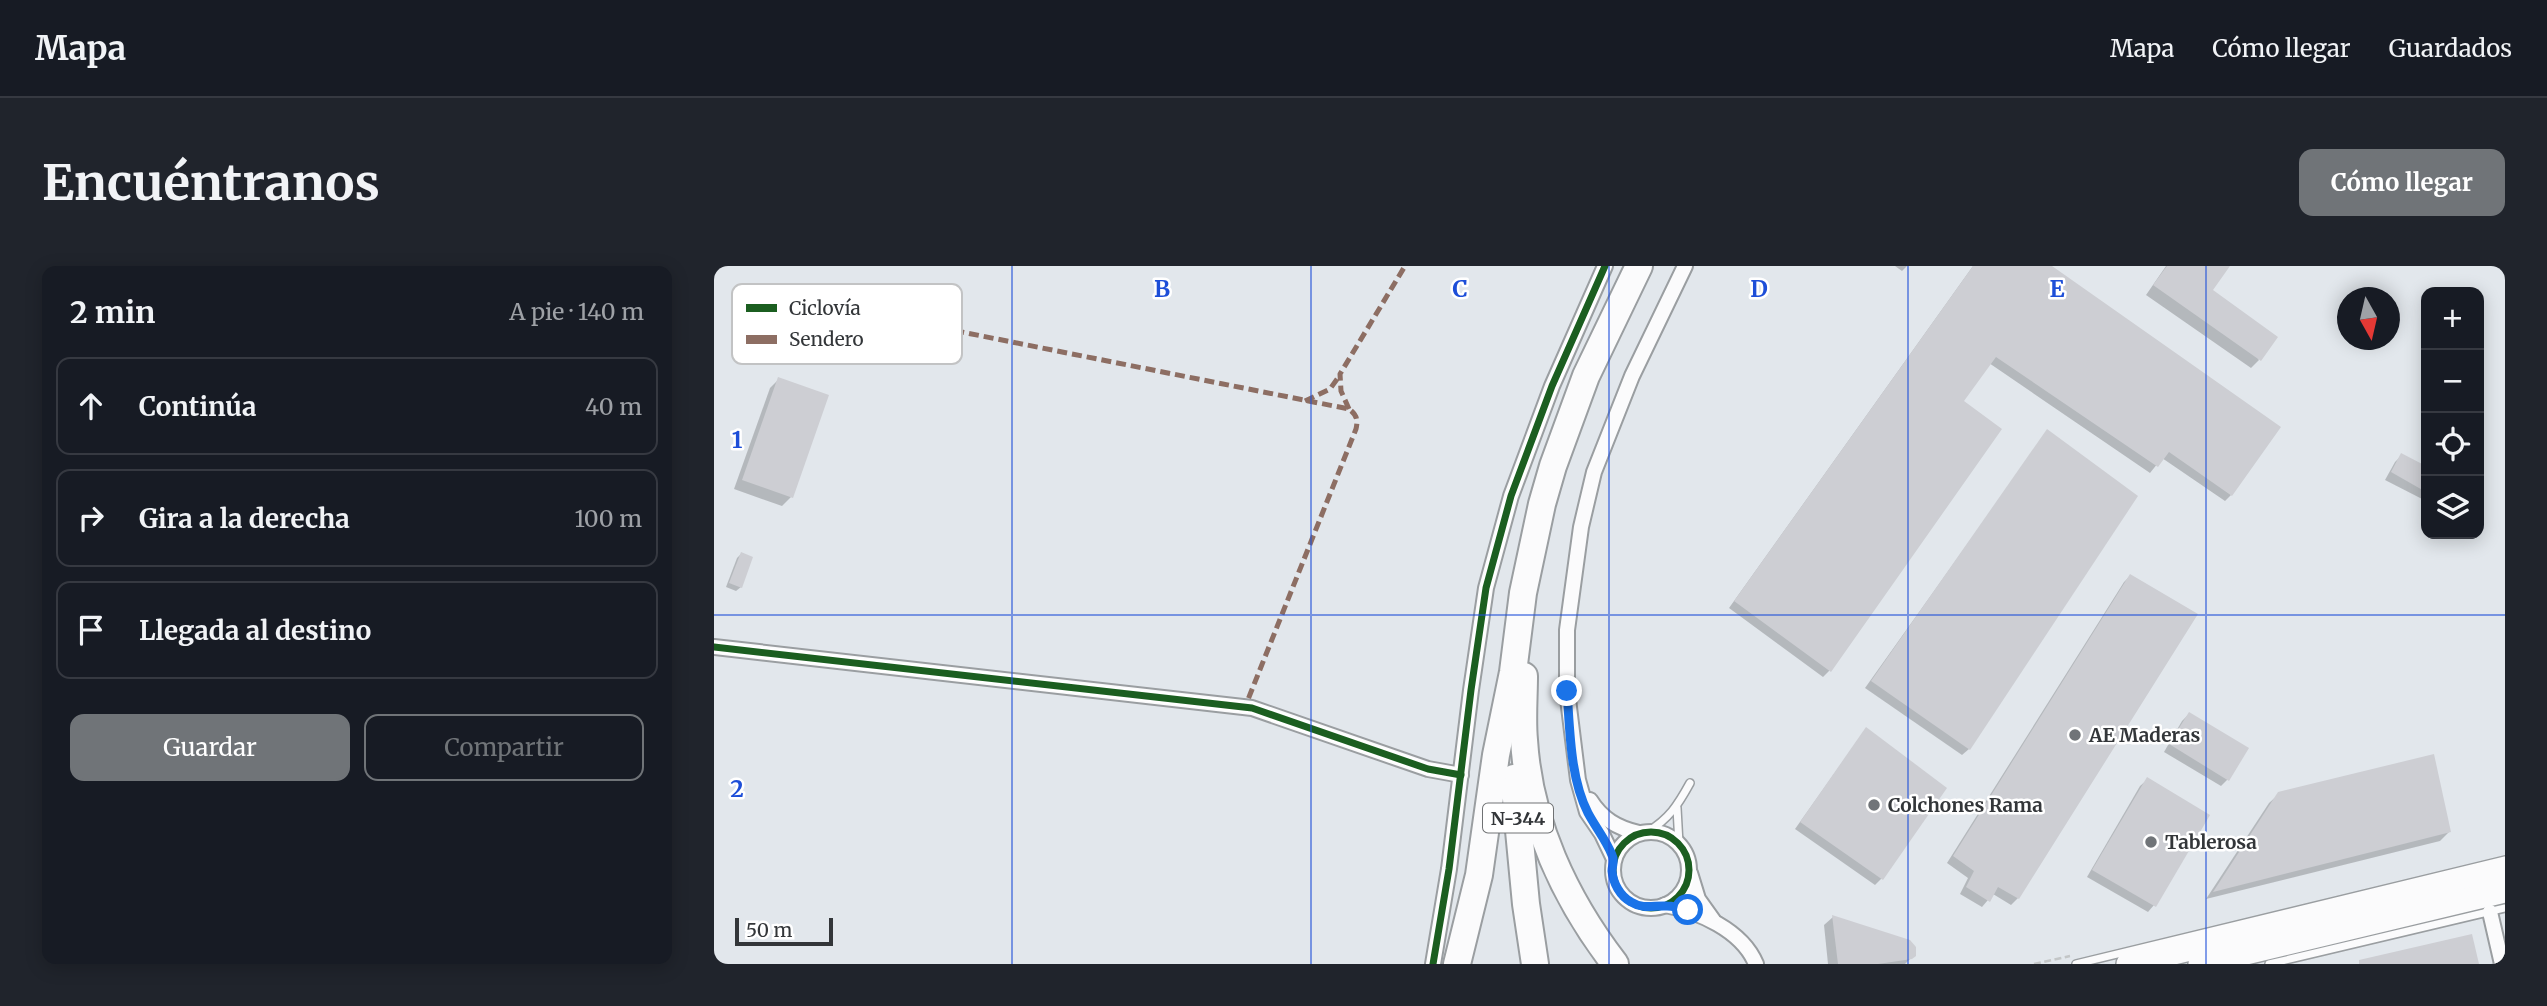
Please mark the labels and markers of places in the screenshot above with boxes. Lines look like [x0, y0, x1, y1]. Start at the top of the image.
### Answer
place label: AE Maderas [2088, 723, 2201, 747]
marker: AE Maderas [2067, 727, 2083, 743]
place label: Colchones Rama [1888, 793, 2043, 817]
marker: Colchones Rama [1866, 797, 1882, 813]
place label: Tablerosa [2165, 830, 2257, 854]
marker: Tablerosa [2143, 834, 2159, 850]

